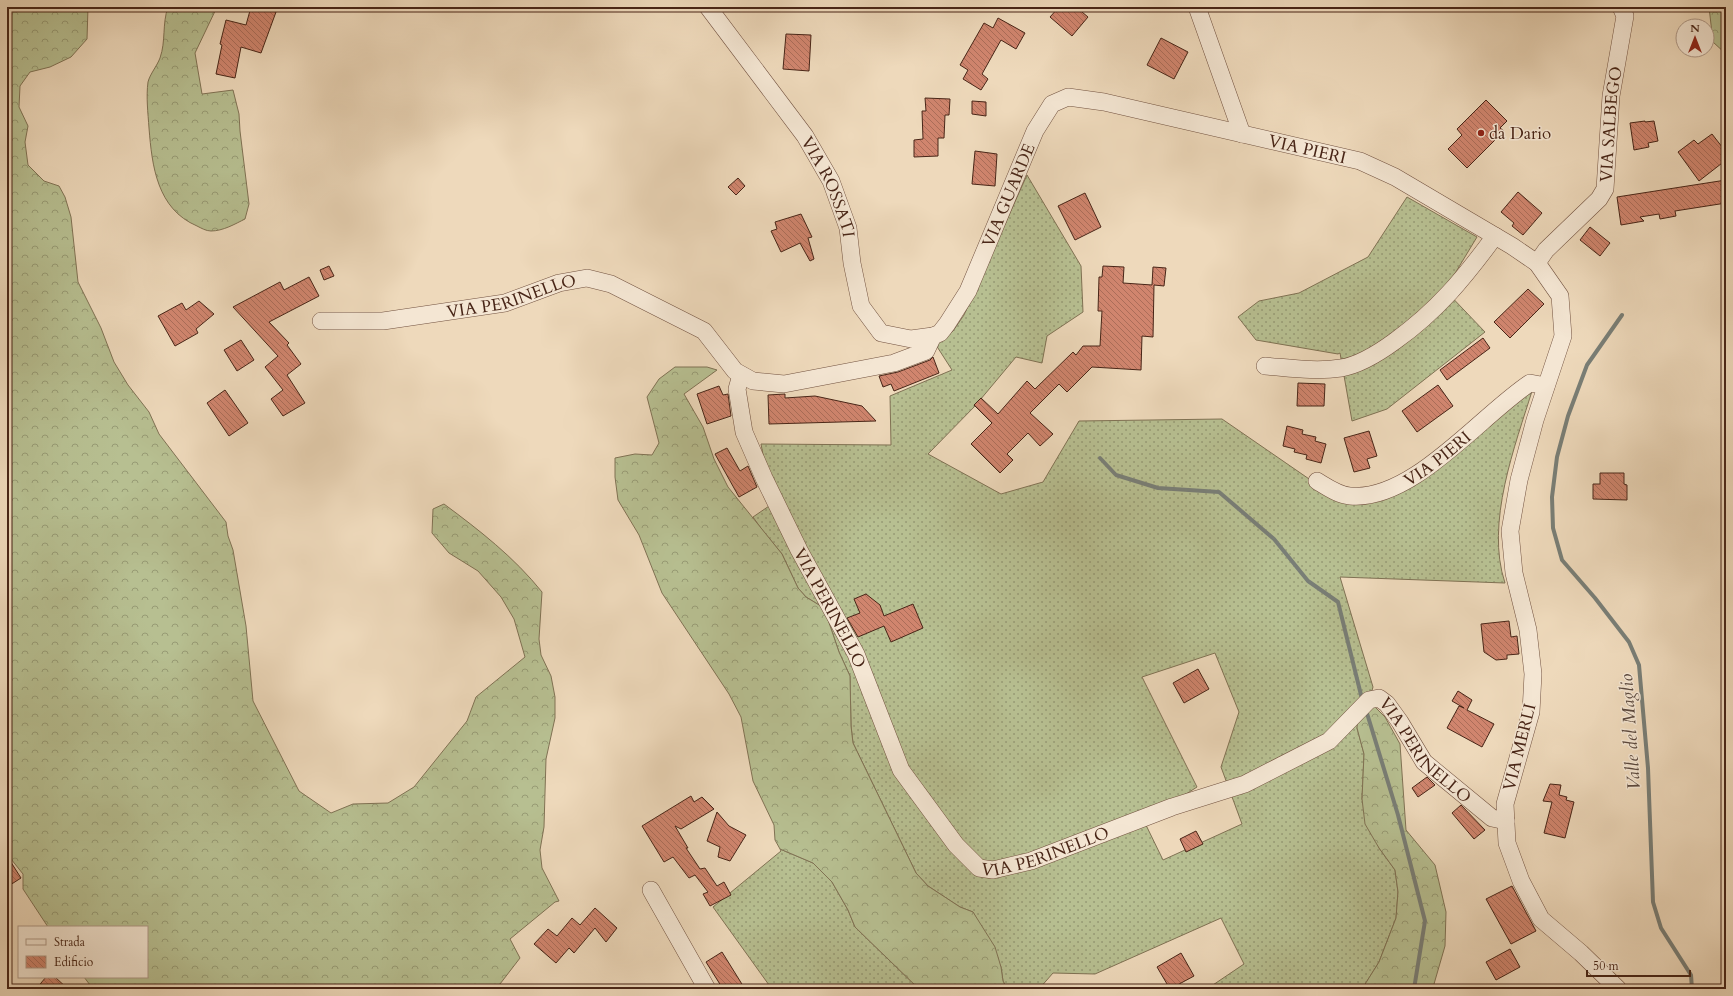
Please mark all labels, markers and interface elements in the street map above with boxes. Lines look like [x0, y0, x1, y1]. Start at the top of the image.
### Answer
north arrow [1675, 18, 1715, 58]
text: N [1690, 21, 1700, 36]
street label: VIA SALBEGO [1594, 65, 1628, 183]
place label: da Dario [1489, 122, 1551, 145]
marker: da Dario [1476, 128, 1486, 138]
street label: VIA PIERI [1266, 129, 1349, 169]
street label: VIA ROSSATI [796, 132, 860, 239]
street label: VIA GUARDE [977, 140, 1041, 251]
street label: VIA PERINELLO [445, 269, 578, 323]
street label: VIA PIERI [1400, 426, 1476, 492]
street label: VIA PERINELLO [788, 544, 871, 671]
water label: Valle del Maglio [1614, 673, 1647, 791]
street label: VIA PERINELLO [1374, 693, 1476, 808]
street label: VIA MERLI [1498, 701, 1541, 793]
street label: VIA PERINELLO [980, 821, 1112, 882]
legend [18, 926, 148, 978]
text: Strada [54, 934, 86, 950]
scale bar [1587, 952, 1690, 978]
text: Edificio [54, 954, 94, 970]
text: 50 m [1593, 958, 1620, 974]

